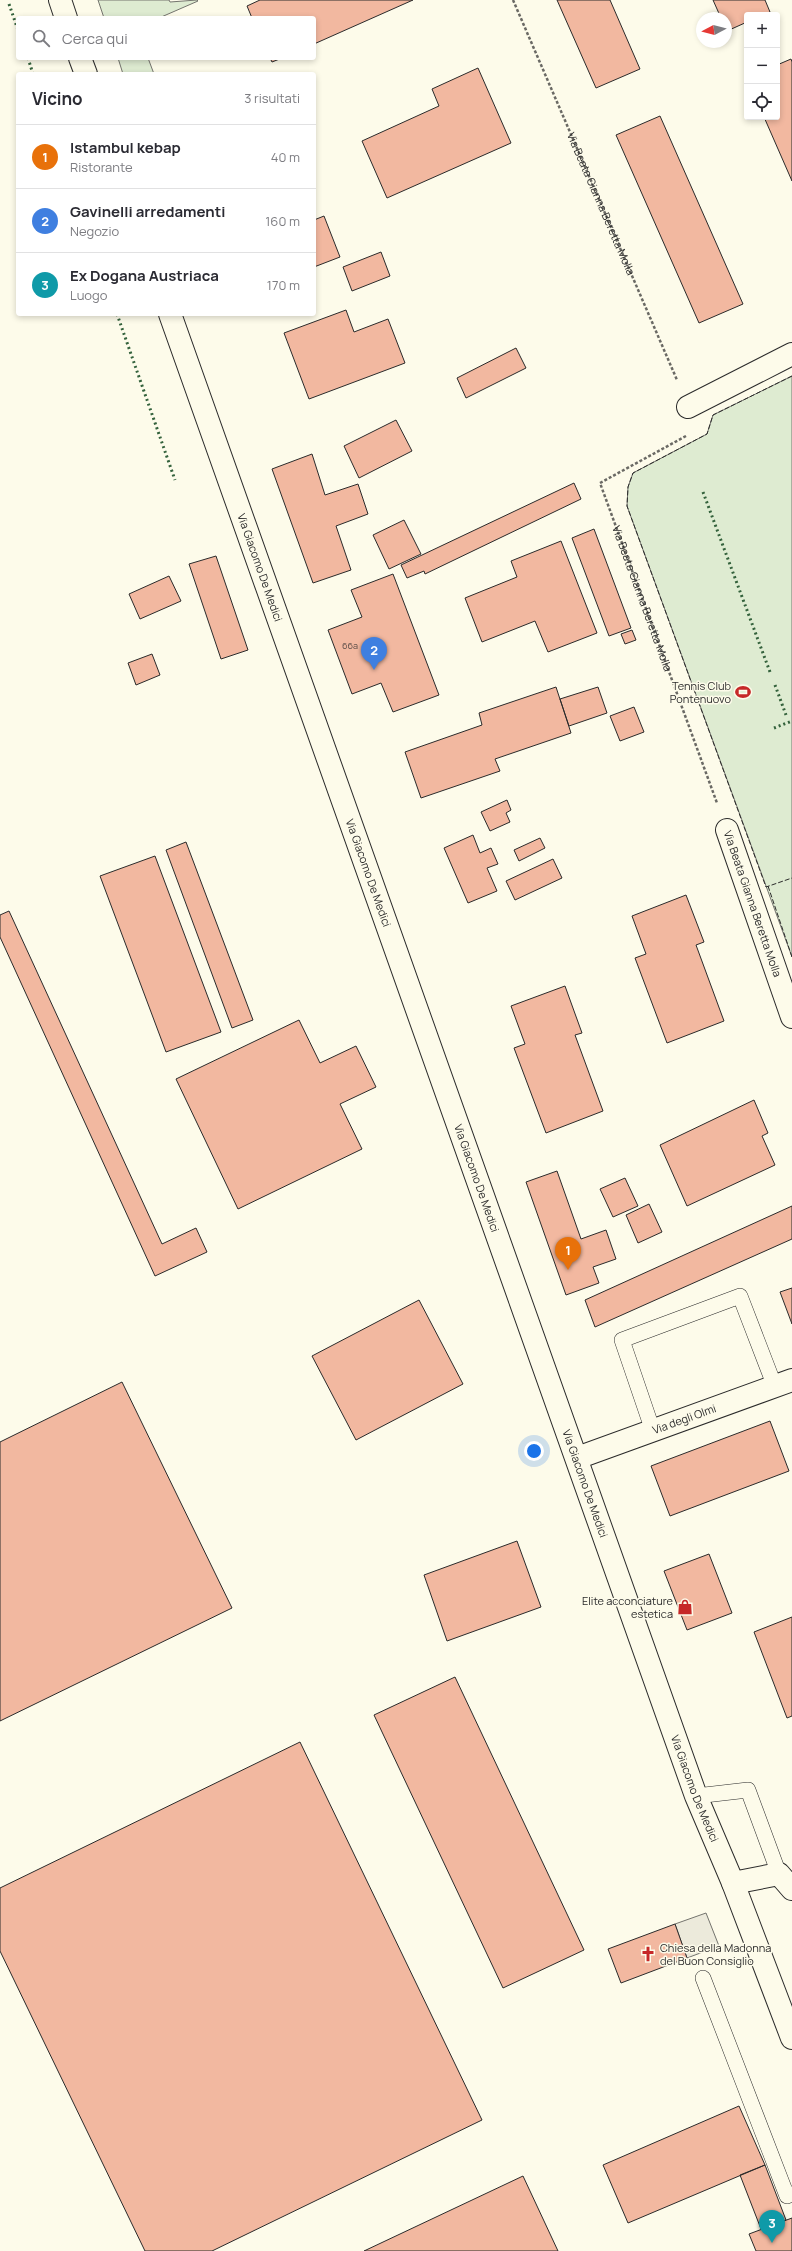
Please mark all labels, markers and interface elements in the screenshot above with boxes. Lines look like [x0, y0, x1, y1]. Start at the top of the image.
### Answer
north arrow [696, 12, 732, 48]
map controls [744, 12, 780, 120]
button: + [744, 12, 780, 48]
search box [16, 16, 316, 60]
icon: search [30, 27, 52, 49]
text: Cerca qui [62, 28, 128, 49]
button: − [744, 48, 780, 84]
button: locate [744, 84, 780, 120]
text: Vicino [32, 87, 83, 110]
text: 3 risultati [244, 89, 300, 107]
street label: Via Beata Gianna Beretta Molla [564, 130, 639, 277]
text: Istambul kebap [70, 137, 181, 158]
text: 1 [42, 148, 48, 166]
text: 40 m [271, 148, 300, 166]
text: Ristorante [70, 158, 133, 176]
text: Gavinelli arredamenti [70, 201, 225, 222]
text: 2 [41, 212, 49, 230]
text: 160 m [265, 212, 300, 230]
text: Negozio [70, 222, 119, 240]
text: Ex Dogana Austriaca [70, 265, 219, 286]
text: 3 [41, 276, 49, 294]
text: 170 m [267, 276, 300, 294]
text: Luogo [70, 286, 107, 304]
street label: Via Giacomo De Medici [234, 511, 287, 623]
street label: Via Beata Gianna Beretta Molla [609, 523, 676, 673]
pin: 2 [361, 637, 387, 670]
house number: 66a [342, 639, 358, 652]
place label: Tennis Club Pontenuovo [670, 678, 731, 706]
sports icon: Tennis Club Pontenuovo [734, 683, 752, 701]
street label: Via Giacomo De Medici [343, 817, 395, 929]
street label: Via Beata Gianna Beretta Molla [721, 828, 785, 979]
street label: Via Giacomo De Medici [451, 1122, 503, 1234]
pin: 1 [555, 1237, 581, 1270]
street label: Via degli Olmi [650, 1400, 718, 1437]
street label: Via Giacomo De Medici [559, 1427, 612, 1539]
your location [524, 1441, 544, 1461]
place label: Elite acconciature estetica [582, 1593, 674, 1621]
shop icon: Elite acconciature estetica [676, 1598, 694, 1616]
street label: Via Giacomo De Medici [668, 1733, 723, 1844]
place label: Chiesa della Madonna del Buon Consiglio [660, 1940, 771, 1968]
church icon: Chiesa della Madonna del Buon Consiglio [639, 1945, 657, 1963]
pin: 3 [759, 2210, 785, 2243]

